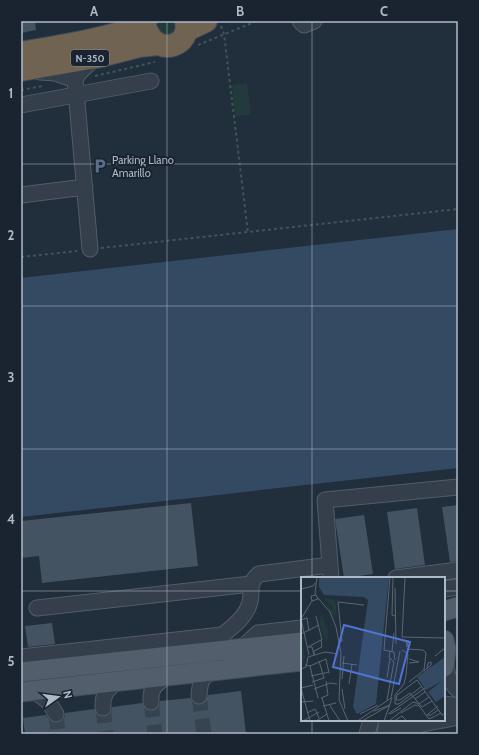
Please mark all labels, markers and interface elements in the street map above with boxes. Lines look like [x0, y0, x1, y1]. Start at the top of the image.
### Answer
text: A [90, 3, 99, 19]
text: B [236, 3, 244, 19]
text: C [380, 3, 388, 19]
road number: N-350 [71, 50, 109, 66]
text: 1 [9, 85, 13, 101]
place label: Parking Llano Amarillo [112, 153, 174, 180]
parking icon: Parking Llano Amarillo [91, 157, 109, 175]
text: 2 [8, 227, 15, 243]
text: 3 [7, 369, 15, 385]
text: 4 [7, 511, 15, 527]
inset map [301, 577, 445, 721]
text: 5 [8, 653, 15, 669]
north arrow [38, 677, 78, 717]
text: N [60, 689, 75, 700]

